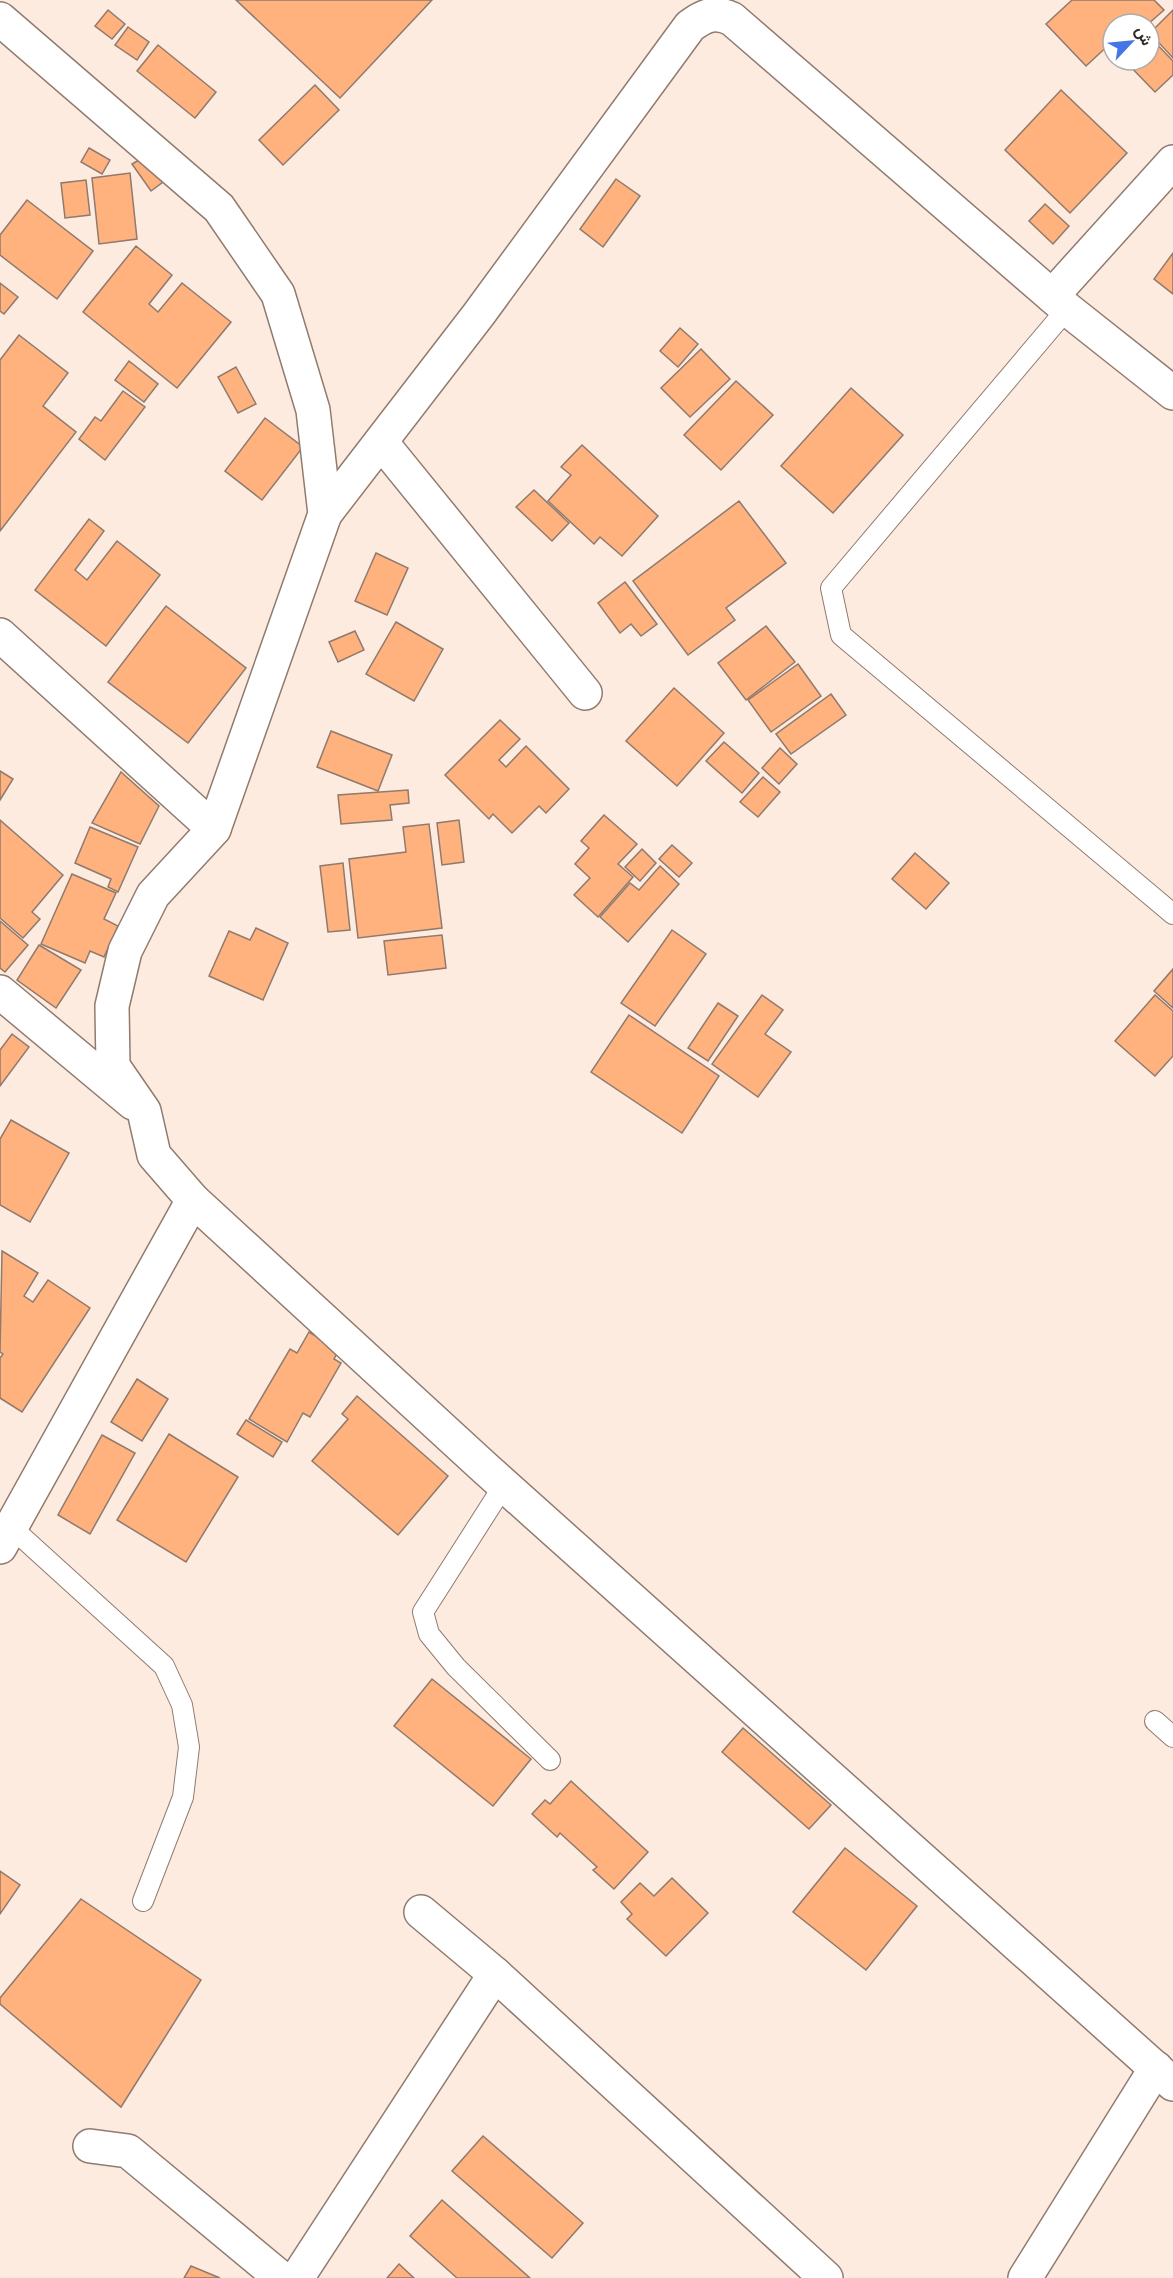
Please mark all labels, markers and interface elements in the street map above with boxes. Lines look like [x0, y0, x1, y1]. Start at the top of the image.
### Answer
north arrow [1101, 12, 1161, 72]
text: ش [1129, 22, 1159, 50]

